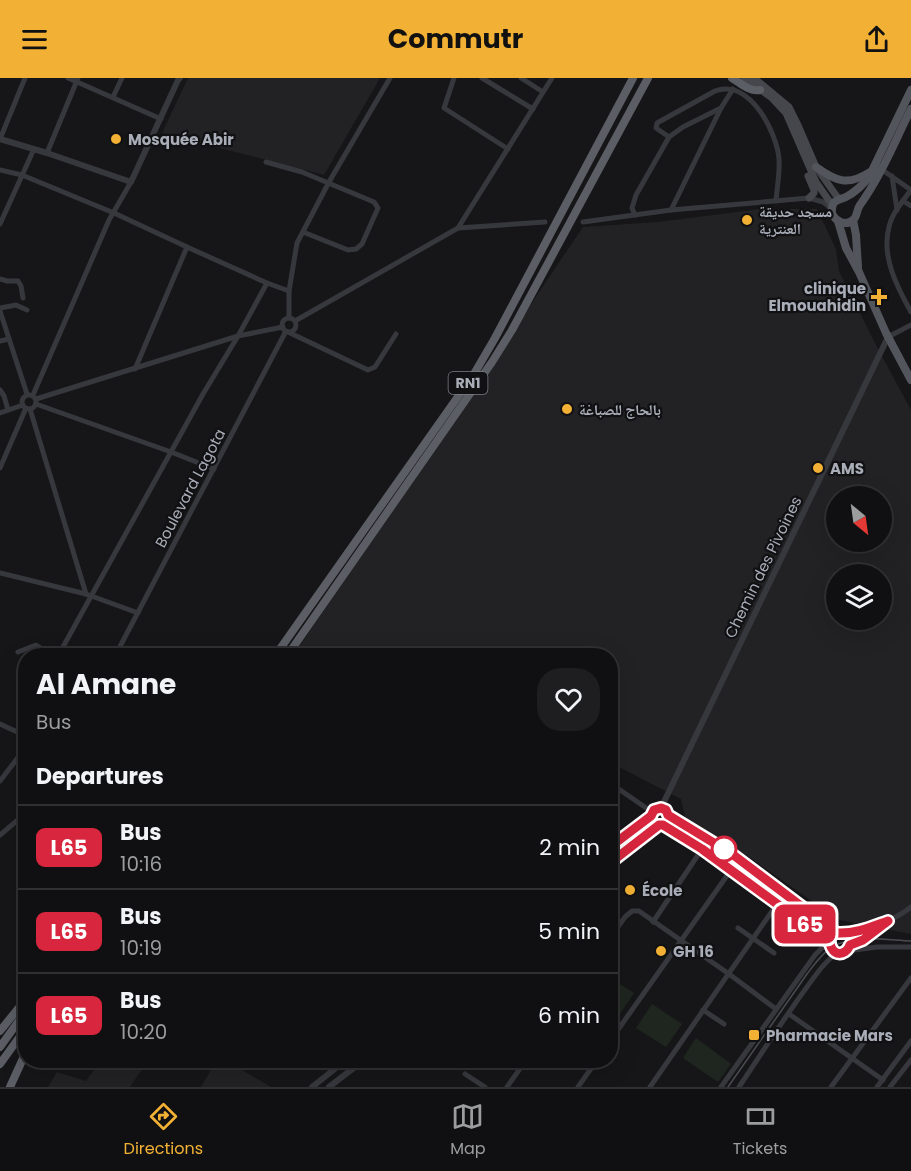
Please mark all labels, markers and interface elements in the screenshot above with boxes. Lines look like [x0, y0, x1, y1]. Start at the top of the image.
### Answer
text: Commutr [388, 20, 523, 57]
icon: menu [18, 23, 51, 56]
icon: share [860, 23, 893, 56]
place label: Mosquée Abir [128, 129, 234, 150]
marker: Mosquée Abir [109, 132, 123, 146]
place label: مسجد حديقة العنترية [759, 201, 832, 239]
marker: مسجد حديقة العنترية [740, 213, 754, 227]
place label: clinique Elmouahidin [768, 278, 866, 316]
marker: clinique Elmouahidin [870, 288, 888, 306]
road number: RN1 [448, 372, 488, 394]
place label: بالحاج للصباغة [579, 399, 661, 420]
marker: بالحاج للصباغة [560, 402, 574, 416]
street label: Boulevard Lagota [150, 425, 230, 551]
place label: AMS [830, 458, 864, 479]
marker: AMS [811, 461, 825, 475]
north arrow [826, 486, 892, 552]
map controls [826, 486, 892, 630]
street label: Chemin des Pivoines [720, 492, 807, 641]
button: layers [826, 564, 892, 630]
text: Al Amane [36, 665, 176, 704]
button: heart [537, 668, 600, 731]
text: Bus [36, 708, 72, 736]
text: Departures [36, 761, 164, 792]
text: Bus [120, 817, 162, 848]
text: 2 min [539, 832, 600, 863]
text: L65 [50, 833, 88, 862]
unlabelled marker [711, 836, 737, 862]
text: 10:16 [120, 850, 162, 878]
place label: École [642, 880, 682, 901]
marker: École [623, 883, 637, 897]
text: Bus [120, 901, 162, 932]
line badge: L65 [770, 904, 840, 944]
text: L65 [786, 910, 824, 939]
text: 5 min [538, 916, 600, 947]
text: L65 [50, 917, 88, 946]
text: 10:19 [120, 934, 162, 962]
place label: GH 16 [673, 941, 714, 962]
marker: GH 16 [654, 944, 668, 958]
text: Bus [120, 985, 162, 1016]
text: 6 min [538, 1000, 600, 1031]
text: L65 [50, 1001, 88, 1030]
text: 10:20 [120, 1018, 167, 1046]
place label: Pharmacie Mars [766, 1025, 893, 1046]
marker: Pharmacie Mars [747, 1028, 761, 1042]
tab: Directions [124, 1100, 203, 1161]
tab: Map [450, 1100, 486, 1161]
tab: Tickets [733, 1100, 787, 1161]

